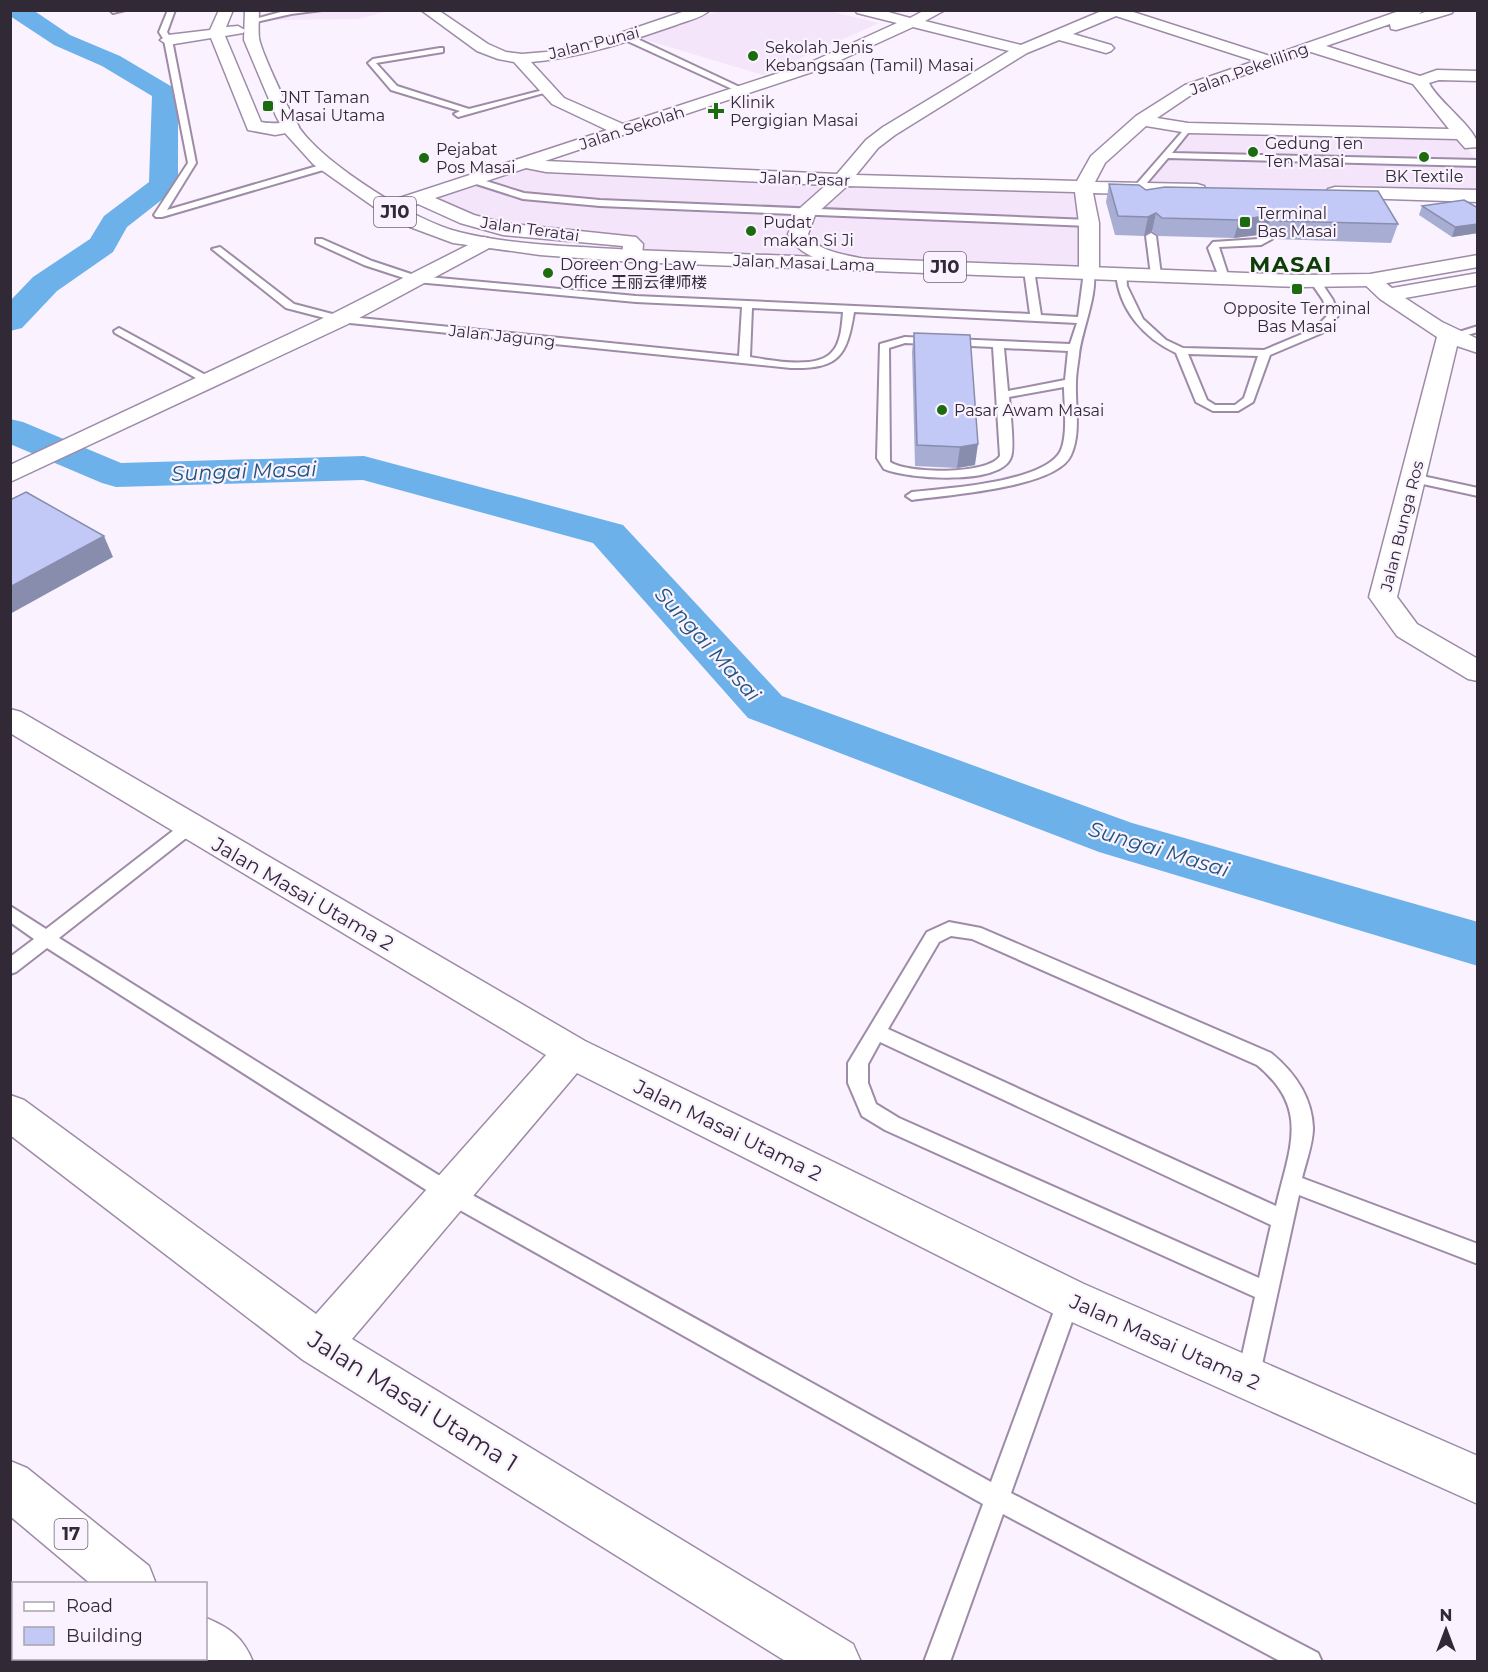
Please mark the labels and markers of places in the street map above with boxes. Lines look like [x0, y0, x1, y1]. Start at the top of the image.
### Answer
place label: Sekolah Jenis Kebangsaan (Tamil) Masai [765, 38, 974, 75]
marker: Sekolah Jenis Kebangsaan (Tamil) Masai [746, 49, 760, 63]
place label: JNT Taman Masai Utama [279, 88, 385, 125]
place label: Klinik Pergigian Masai [730, 93, 858, 130]
marker: JNT Taman Masai Utama [261, 99, 275, 113]
marker: Klinik Pergigian Masai [707, 102, 725, 120]
place label: Gedung Ten Ten Masai [1265, 134, 1363, 171]
place label: Pejabat Pos Masai [436, 140, 516, 177]
marker: Gedung Ten Ten Masai [1246, 145, 1260, 159]
marker: BK Textile [1417, 150, 1431, 164]
marker: Pejabat Pos Masai [417, 151, 431, 165]
place label: BK Textile [1385, 167, 1463, 186]
place label: Terminal Bas Masai [1257, 204, 1337, 241]
place label: Pudat makan Si Ji [763, 213, 854, 250]
marker: Terminal Bas Masai [1238, 215, 1252, 229]
marker: Pudat makan Si Ji [744, 224, 758, 238]
place label: Doreen Ong Law Office 王丽云律师楼 [560, 255, 707, 292]
marker: Doreen Ong Law Office 王丽云律师楼 [541, 266, 555, 280]
marker: Opposite Terminal Bas Masai [1290, 282, 1304, 296]
place label: Opposite Terminal Bas Masai [1223, 299, 1371, 336]
place label: Pasar Awam Masai [954, 401, 1104, 420]
marker: Pasar Awam Masai [935, 403, 949, 417]

